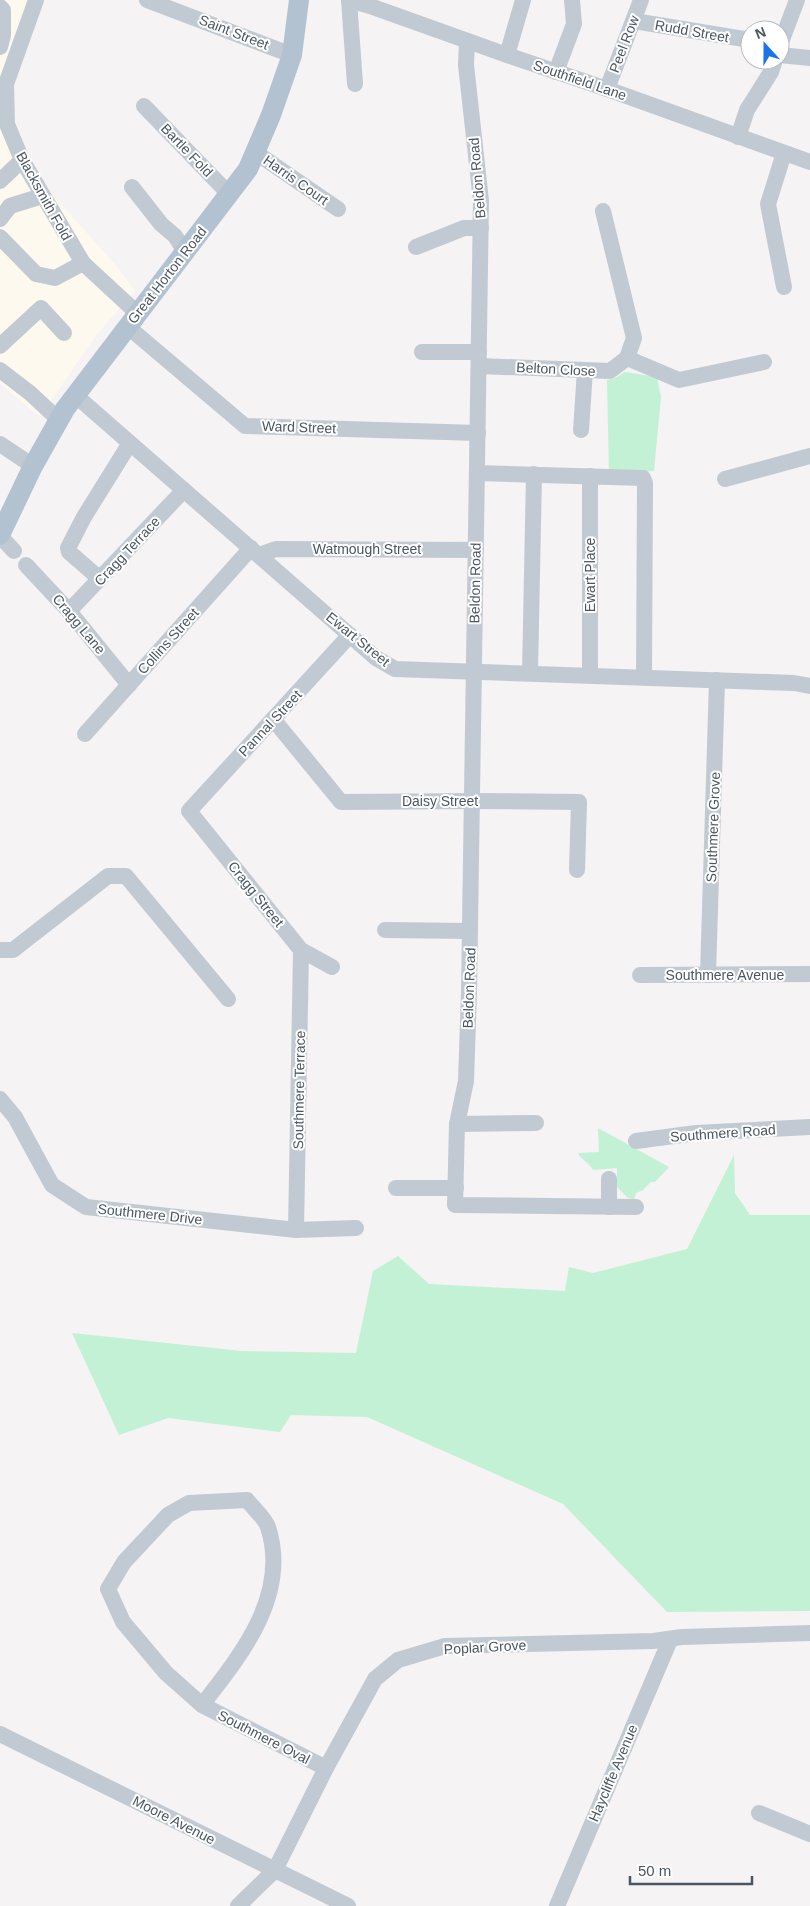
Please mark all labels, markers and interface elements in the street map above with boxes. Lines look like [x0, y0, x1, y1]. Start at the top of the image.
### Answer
street label: Saint Street [197, 11, 271, 53]
street label: Peel Row [606, 12, 643, 75]
street label: Rudd Street [654, 17, 730, 45]
north arrow [740, 20, 790, 70]
text: N [753, 24, 768, 42]
street label: Southfield Lane [531, 57, 629, 103]
street label: Bartle Fold [158, 120, 216, 180]
street label: Beldon Road [466, 137, 488, 219]
street label: Blacksmith Fold [13, 149, 75, 243]
street label: Harris Court [261, 152, 332, 208]
street label: Great Horton Road [124, 223, 210, 327]
street label: Belton Close [516, 359, 596, 379]
street label: Ward Street [262, 418, 336, 436]
street label: Cragg Terrace [91, 513, 163, 589]
street label: Ewart Place [582, 537, 598, 612]
street label: Watmough Street [313, 541, 421, 557]
street label: Beldon Road [466, 542, 484, 624]
street label: Cragg Lane [49, 591, 109, 657]
street label: Collins Street [134, 605, 202, 677]
street label: Ewart Street [323, 609, 393, 670]
street label: Pannal Street [235, 686, 305, 759]
street label: Southmere Grove [703, 771, 723, 882]
street label: Daisy Street [402, 793, 478, 809]
street label: Cragg Street [225, 858, 287, 930]
street label: Beldon Road [460, 947, 478, 1029]
street label: Southmere Avenue [666, 967, 785, 983]
street label: Southmere Terrace [290, 1030, 308, 1150]
street label: Southmere Road [670, 1121, 776, 1145]
street label: Southmere Drive [97, 1201, 203, 1227]
street label: Poplar Grove [443, 1637, 527, 1657]
street label: Southmere Oval [215, 1707, 313, 1767]
street label: Haycliffe Avenue [585, 1722, 641, 1824]
street label: Moore Avenue [130, 1792, 218, 1848]
scale bar [630, 1854, 752, 1886]
text: 50 m [638, 1862, 671, 1879]

